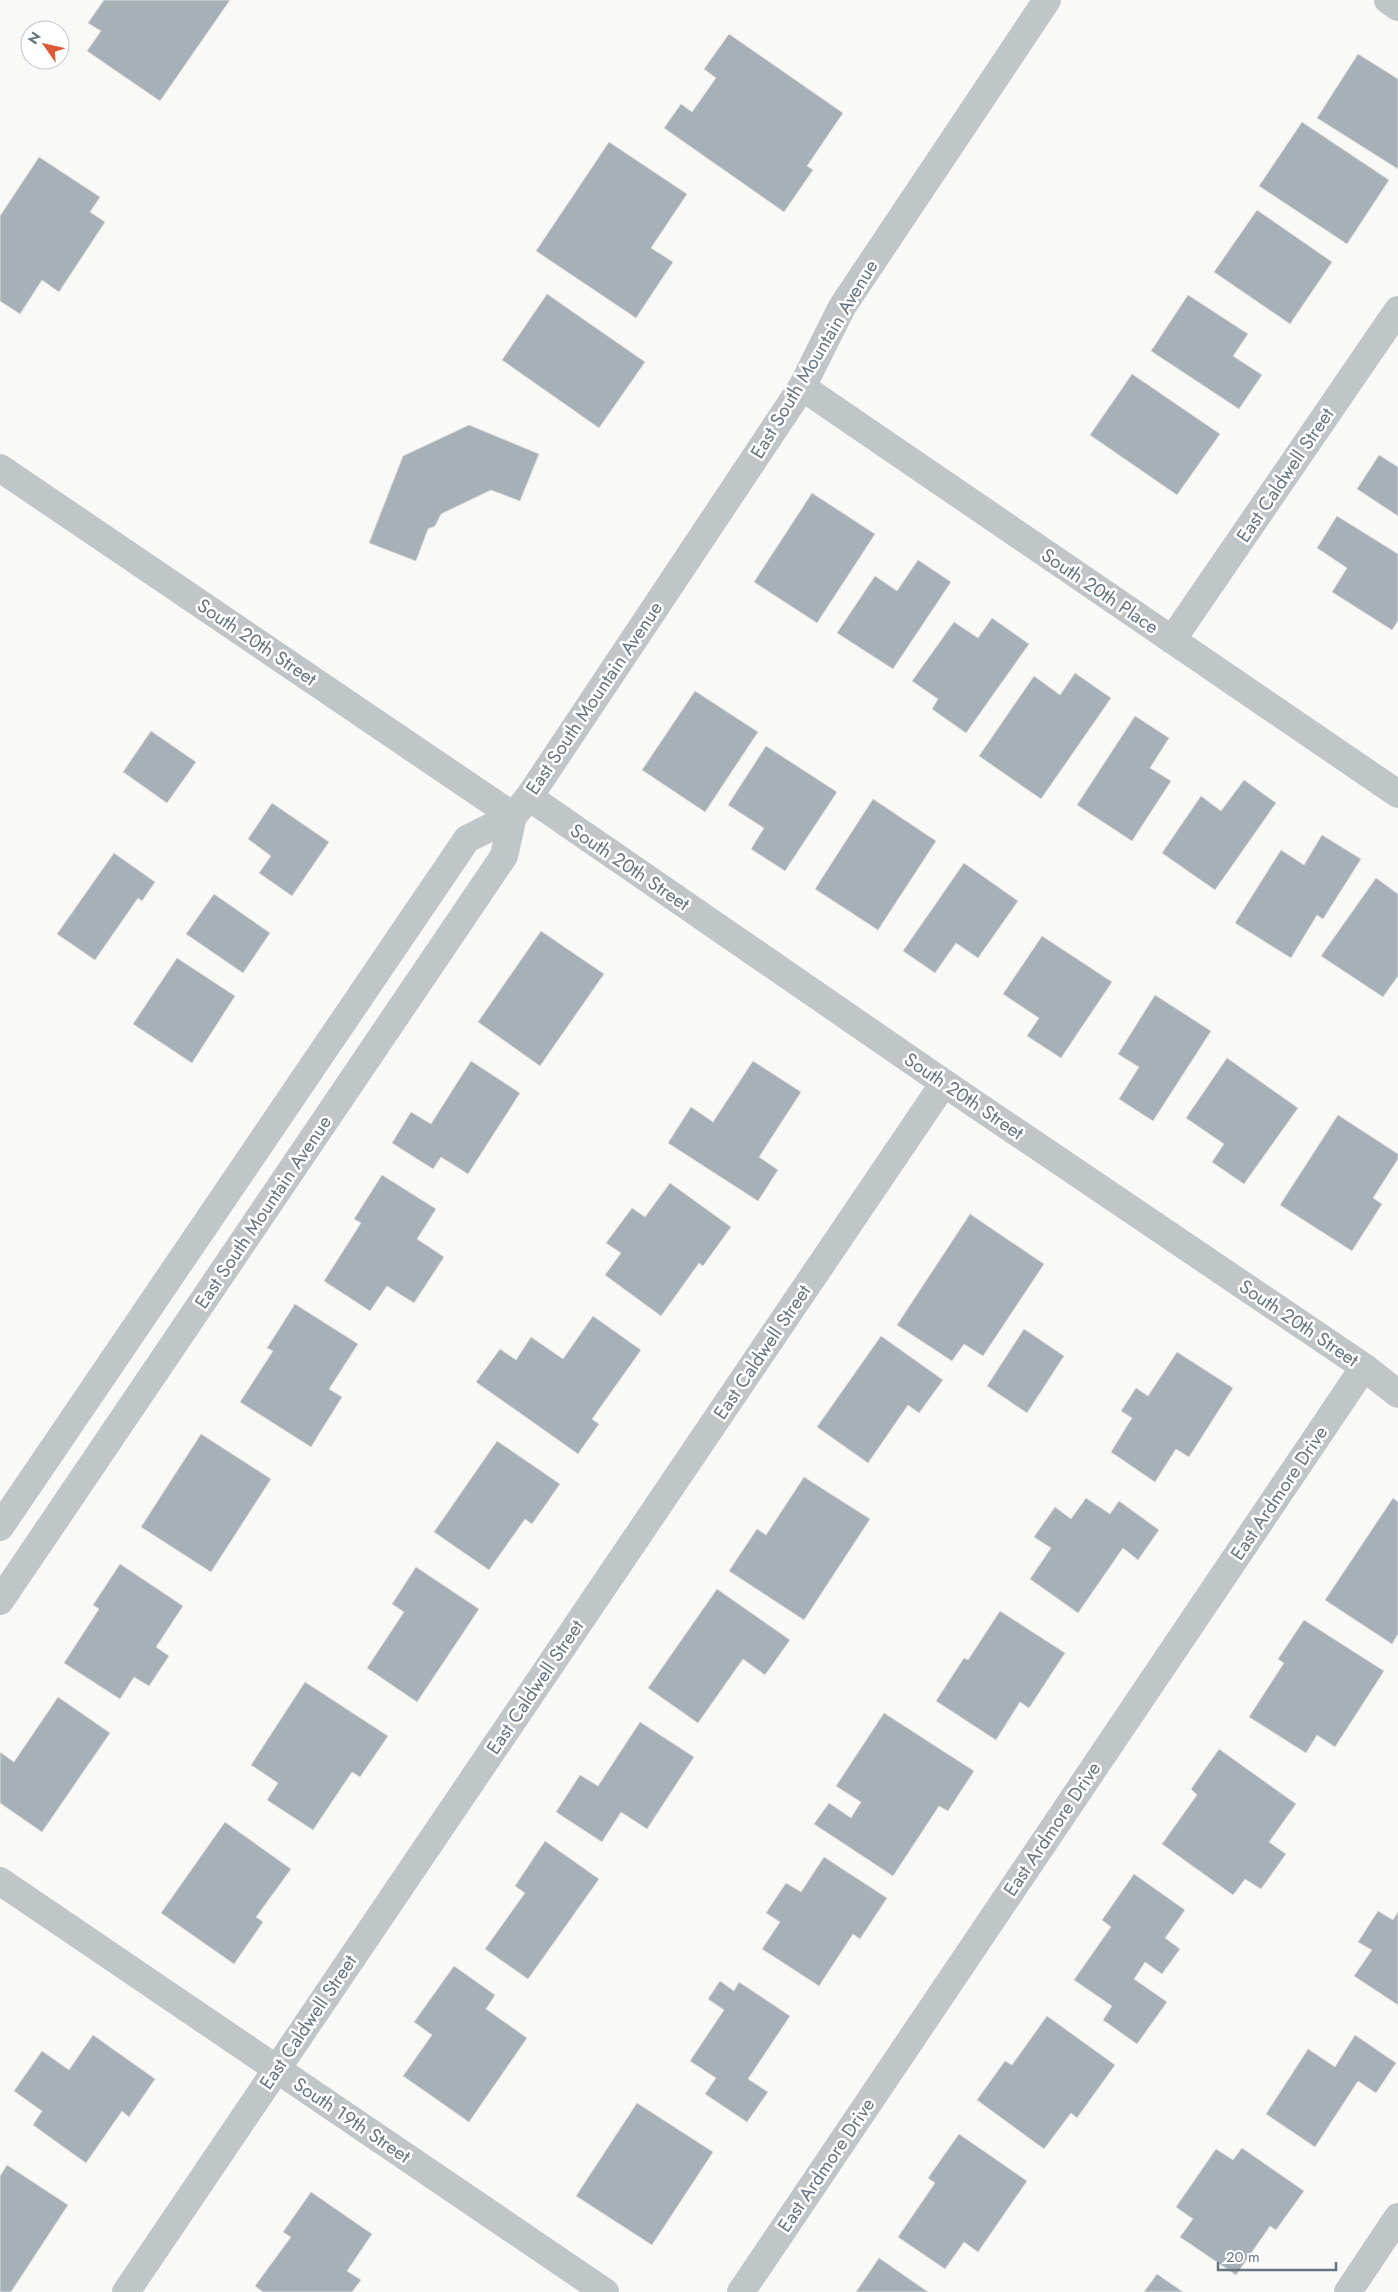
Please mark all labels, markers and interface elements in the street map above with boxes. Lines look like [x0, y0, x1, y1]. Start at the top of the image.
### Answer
north arrow [20, 20, 70, 70]
text: N [23, 28, 46, 48]
street label: East South Mountain Avenue [744, 254, 884, 464]
street label: East Caldwell Street [1230, 402, 1340, 548]
street label: South 20th Place [1036, 542, 1164, 640]
street label: South 20th Street [192, 592, 322, 692]
street label: East South Mountain Avenue [519, 596, 669, 800]
street label: South 20th Street [565, 817, 695, 917]
street label: South 20th Street [899, 1046, 1029, 1146]
street label: East South Mountain Avenue [188, 1110, 338, 1314]
street label: South 20th Street [1234, 1273, 1364, 1373]
street label: East Caldwell Street [707, 1279, 817, 1425]
street label: East Ardmore Drive [1224, 1420, 1334, 1565]
street label: East Caldwell Street [480, 1614, 590, 1760]
street label: East Ardmore Drive [997, 1756, 1107, 1901]
street label: East Caldwell Street [253, 1949, 363, 2095]
street label: South 19th Street [288, 2071, 416, 2169]
street label: East Ardmore Drive [771, 2092, 881, 2237]
scale bar [1218, 2240, 1336, 2272]
text: 20 m [1226, 2246, 1260, 2268]

